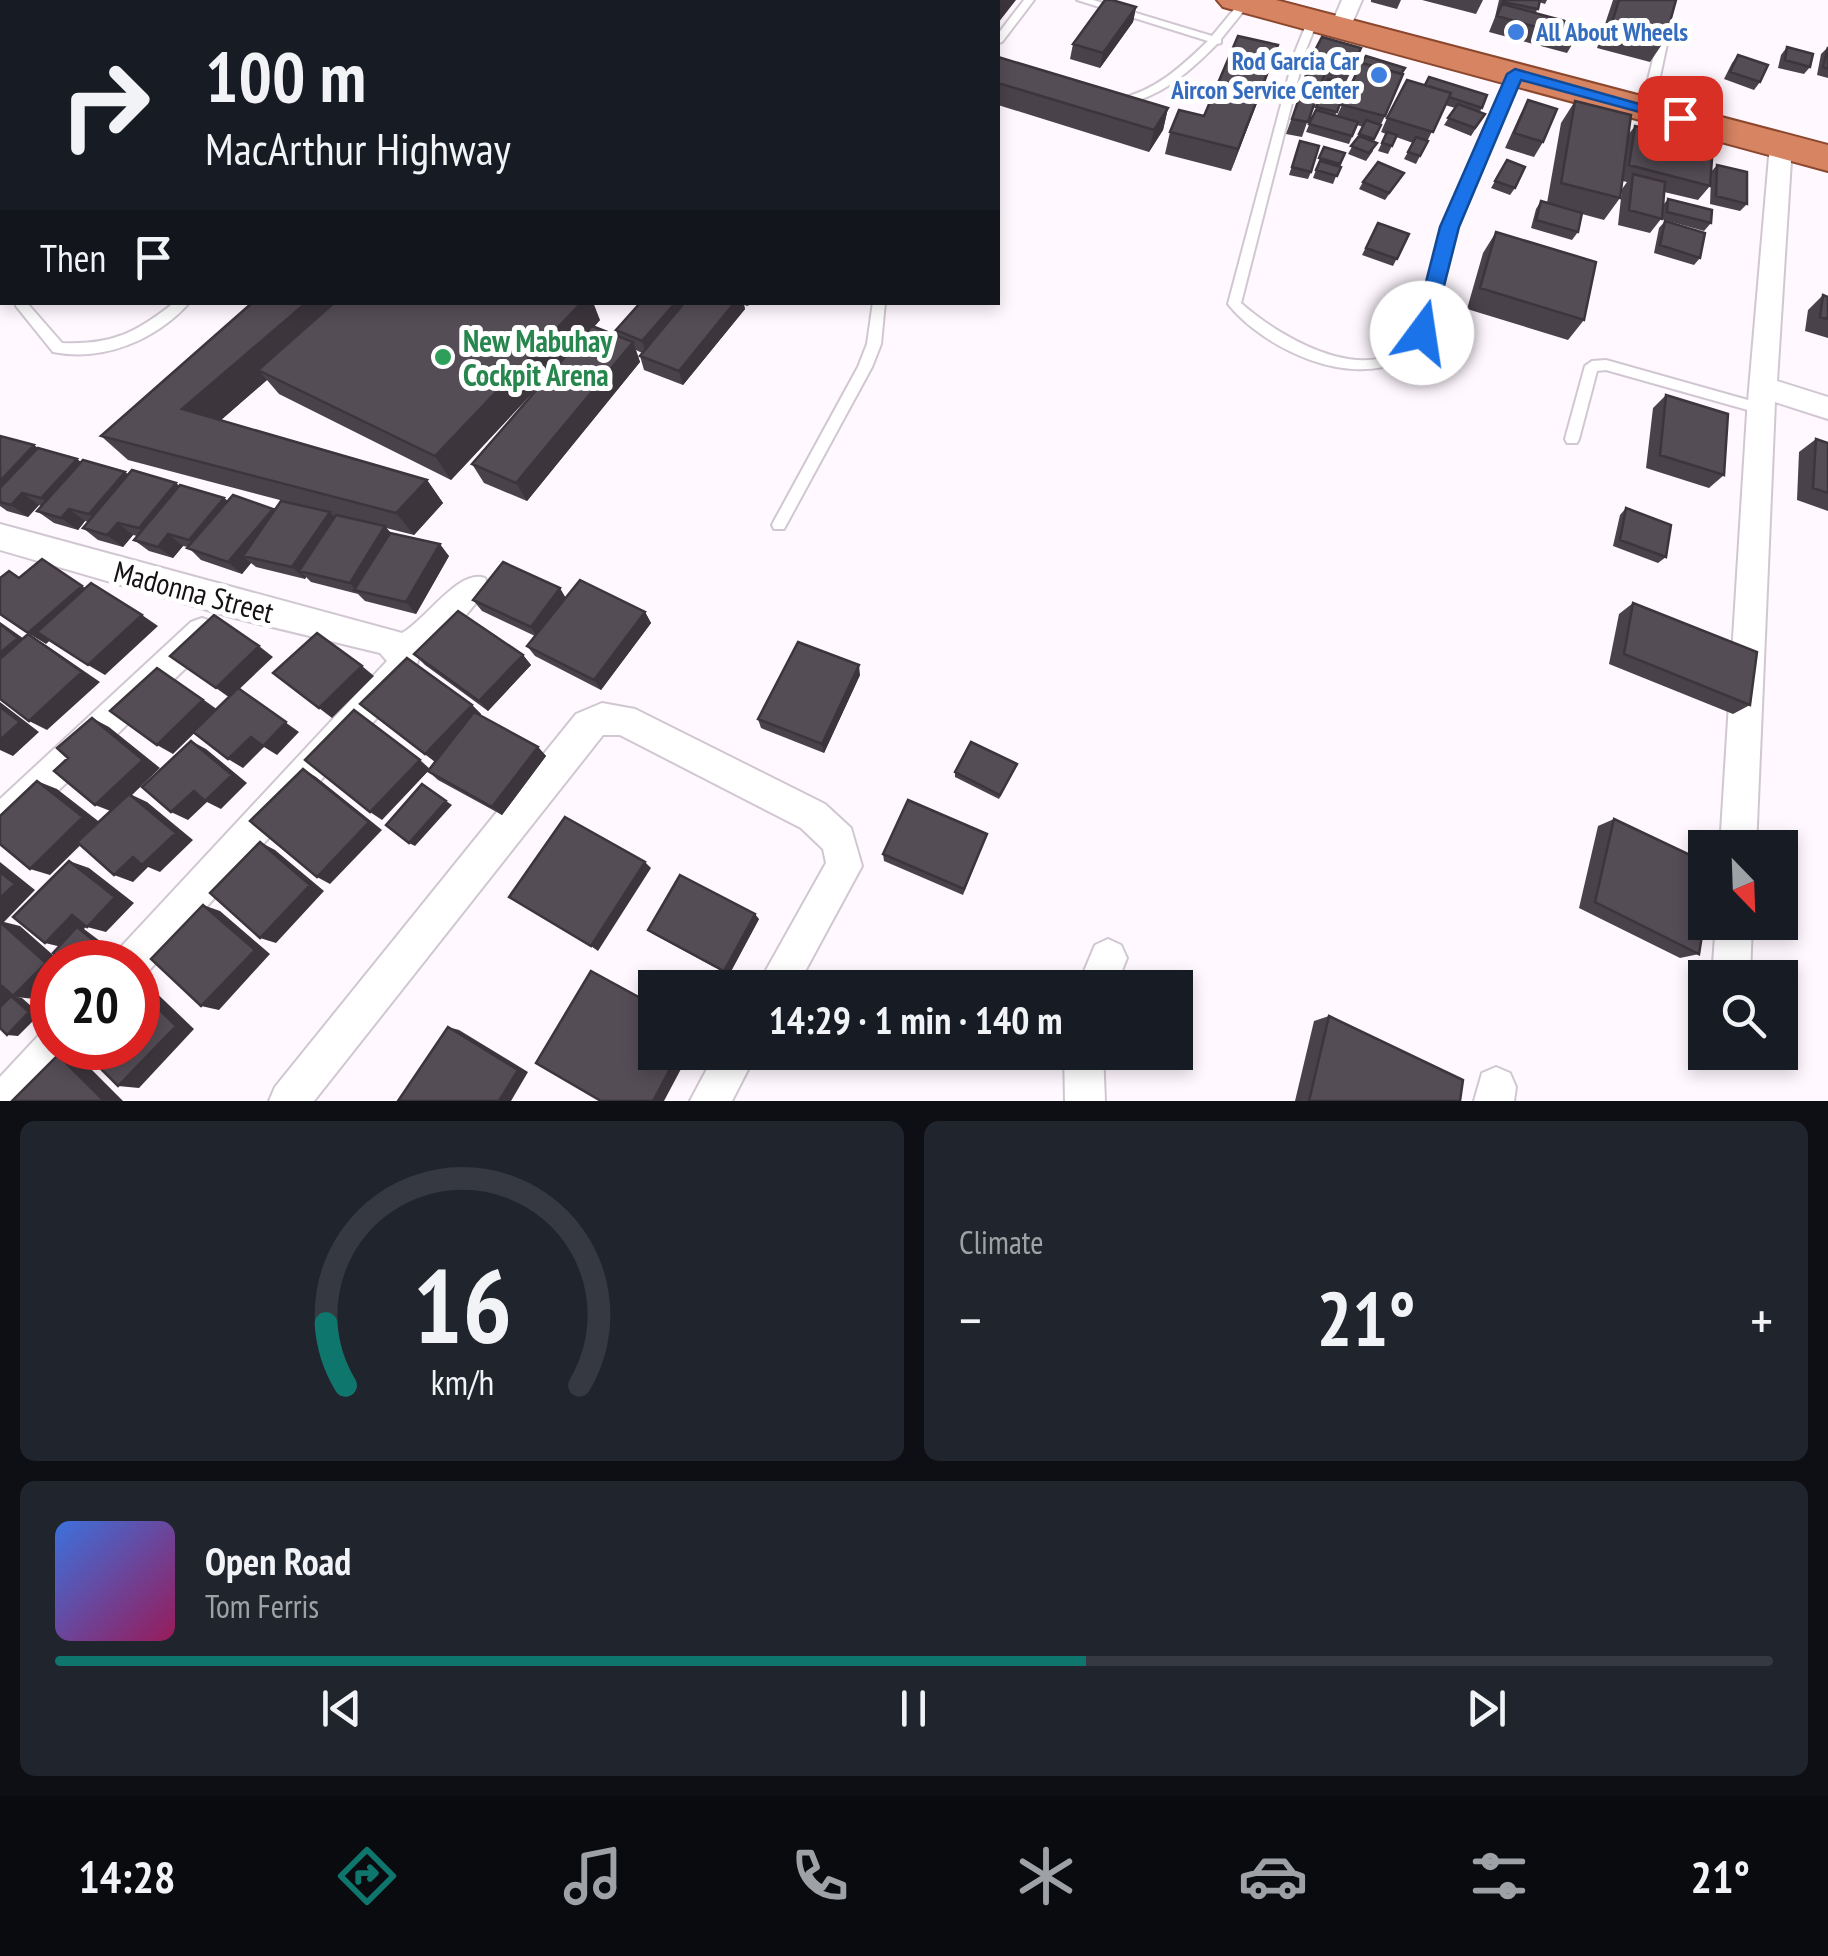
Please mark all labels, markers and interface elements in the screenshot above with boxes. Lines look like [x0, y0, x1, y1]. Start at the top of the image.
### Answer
place label: All About Wheels [1535, 16, 1688, 48]
marker: All About Wheels [1505, 21, 1527, 43]
text: 100 m [205, 31, 366, 121]
icon: right [40, 40, 170, 170]
place label: Rod Garcia Car Aircon Service Center [1170, 45, 1360, 106]
marker: Rod Garcia Car Aircon Service Center [1368, 64, 1390, 86]
pin [1638, 76, 1723, 161]
icon: arrive [1653, 91, 1708, 146]
text: MacArthur Highway [205, 119, 511, 177]
icon: arrive [126, 230, 181, 285]
text: Then [40, 233, 106, 282]
position arrow [1370, 281, 1474, 385]
place label: New Mabuhay Cockpit Arena [463, 321, 613, 394]
marker: New Mabuhay Cockpit Arena [432, 346, 454, 368]
street label: Madonna Street [110, 551, 279, 631]
north arrow [1688, 830, 1798, 940]
map controls [1688, 830, 1798, 1070]
speed limit sign: 20 [30, 940, 160, 1070]
button: search [1688, 960, 1798, 1070]
text: 14:29 · 1 min · 140 m [769, 995, 1062, 1044]
text: Climate [959, 1221, 1043, 1263]
text: 16 [412, 1237, 512, 1372]
text: 21° [1316, 1270, 1416, 1367]
text: − [959, 1284, 982, 1355]
text: + [1750, 1284, 1773, 1355]
text: km/h [430, 1359, 494, 1405]
text: Open Road [205, 1536, 351, 1585]
text: Tom Ferris [205, 1585, 319, 1627]
icon: previous [314, 1681, 369, 1736]
icon: pause [886, 1681, 941, 1736]
icon: next [1459, 1681, 1514, 1736]
icon: directions [332, 1841, 402, 1911]
icon: music [558, 1841, 628, 1911]
icon: phone [785, 1841, 855, 1911]
icon: climate [1011, 1841, 1081, 1911]
icon: car [1238, 1841, 1308, 1911]
icon: filters [1464, 1841, 1534, 1911]
text: 14:28 [78, 1847, 176, 1905]
text: 21° [1690, 1847, 1750, 1905]

